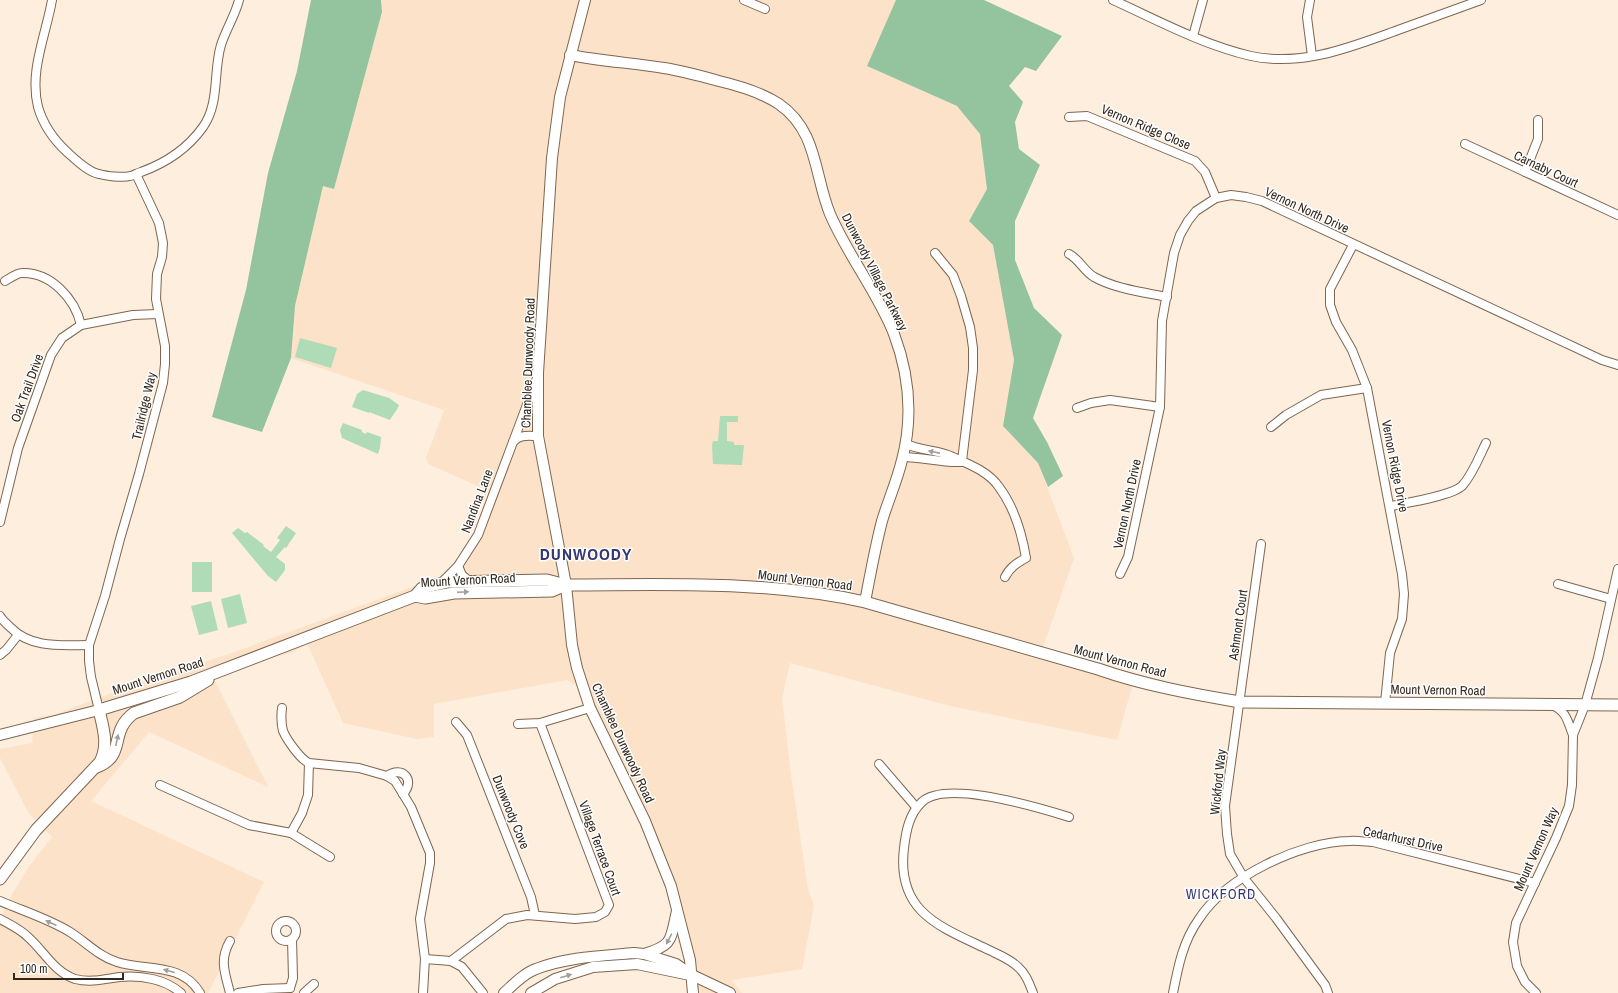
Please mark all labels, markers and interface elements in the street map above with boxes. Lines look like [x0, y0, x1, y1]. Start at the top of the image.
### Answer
street label: Vernon Ridge Close [1099, 101, 1193, 153]
street label: Carnaby Court [1511, 147, 1581, 191]
street label: Vernon North Drive [1262, 183, 1352, 237]
street label: Dunwoody Village Parkway [838, 210, 912, 334]
street label: Chamblee Dunwoody Road [517, 297, 539, 428]
street label: Oak Trail Drive [7, 351, 47, 425]
street label: Trailridge Way [128, 370, 160, 442]
street label: Vernon Ridge Drive [1378, 418, 1412, 514]
one-way arrow [928, 449, 940, 455]
street label: Vernon North Drive [1109, 458, 1145, 550]
street label: Nandina Lane [457, 467, 497, 535]
district label: DUNWOODY [540, 542, 632, 565]
street label: Mount Vernon Road [757, 566, 853, 594]
street label: Mount Vernon Road [420, 569, 516, 591]
one-way arrow [457, 589, 469, 596]
street label: Ashmont Court [1224, 589, 1251, 662]
street label: Mount Vernon Road [1072, 641, 1168, 681]
street label: Mount Vernon Road [110, 653, 206, 699]
street label: Chamblee Dunwoody Road [588, 680, 658, 806]
street label: Mount Vernon Road [1390, 681, 1486, 699]
one-way arrow [115, 734, 121, 746]
street label: Wickford Way [1206, 748, 1230, 816]
street label: Dunwoody Cove [488, 773, 534, 852]
street label: Village Terrace Court [575, 798, 625, 898]
street label: Mount Vernon Way [1510, 804, 1562, 894]
street label: Cedarhurst Drive [1362, 822, 1445, 856]
district label: WICKFORD [1186, 885, 1256, 903]
one-way arrow [45, 920, 56, 926]
one-way arrow [666, 933, 672, 945]
scale bar [14, 955, 123, 981]
text: 100 m [20, 961, 47, 977]
one-way arrow [163, 968, 175, 974]
one-way arrow [560, 973, 572, 979]

